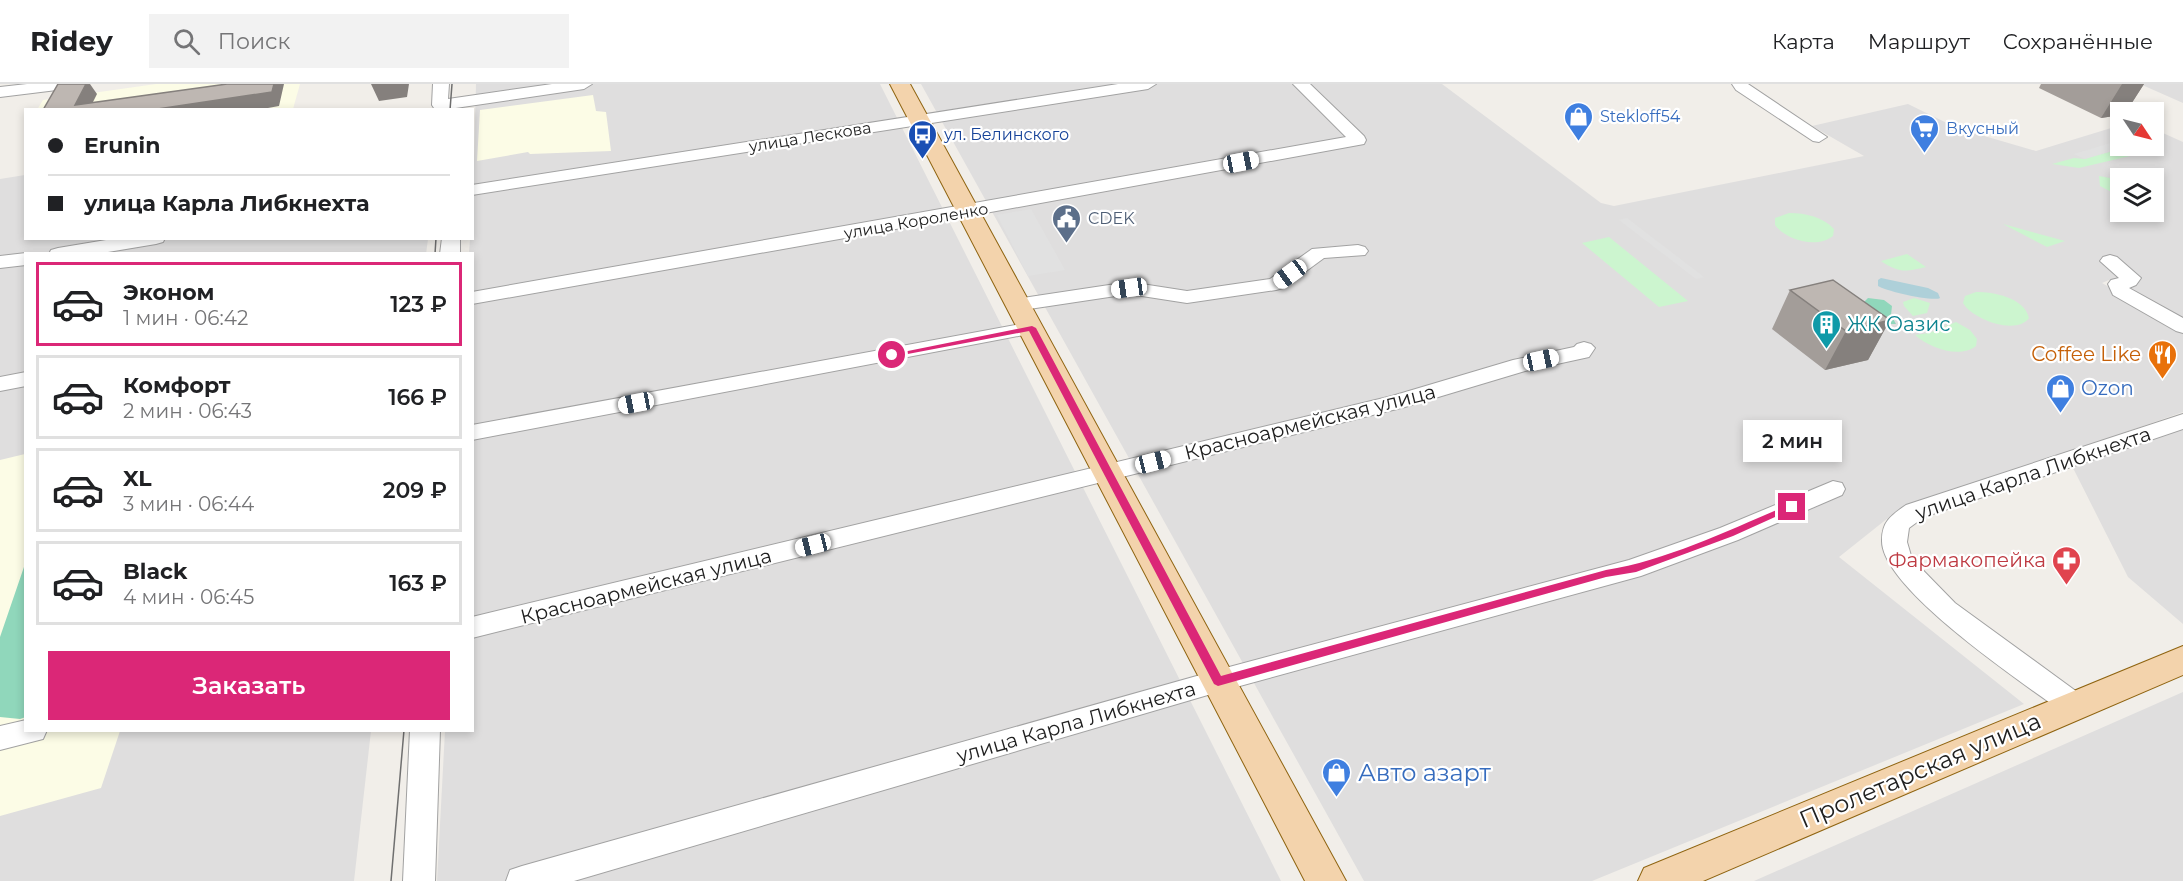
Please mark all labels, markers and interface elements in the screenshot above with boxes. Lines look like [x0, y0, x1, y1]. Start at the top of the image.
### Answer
search box [149, 14, 569, 68]
text: Ridey [30, 24, 113, 58]
icon: search [170, 25, 203, 58]
text: Поиск [218, 28, 290, 55]
text: Карта [1772, 29, 1835, 54]
text: Маршрут [1868, 29, 1970, 54]
text: Сохранённые [2003, 29, 2153, 54]
shop icon: Stekloff54 [1563, 100, 1595, 142]
north arrow [2110, 102, 2164, 156]
map controls [2110, 102, 2164, 222]
place label: Stekloff54 [1600, 107, 1681, 126]
supermarket icon: Вкусный [1909, 112, 1941, 154]
street label: улица Лескова [746, 118, 873, 156]
bus stop icon: ул. Белинского [907, 118, 939, 160]
place label: Вкусный [1946, 119, 2019, 138]
place label: ул. Белинского [943, 125, 1069, 144]
text: Erunin [84, 132, 160, 159]
car [1222, 150, 1260, 174]
button: layers [2110, 168, 2164, 222]
text: улица Карла Либкнехта [84, 190, 369, 217]
street label: улица Короленко [841, 199, 990, 243]
public building icon: CDEK [1051, 202, 1083, 244]
place label: CDEK [1088, 209, 1135, 228]
car [1270, 256, 1310, 292]
icon: car [51, 277, 105, 331]
car [1110, 277, 1148, 299]
text: Эконом [123, 279, 214, 306]
text: 123 ₽ [390, 291, 447, 318]
text: 1 мин · 06:42 [123, 306, 248, 330]
building icon: ЖК Оазис [1810, 308, 1842, 350]
place label: ЖК Оазис [1847, 312, 1950, 336]
restaurant icon: Coffee Like [2146, 338, 2178, 380]
route start [878, 341, 905, 368]
place label: Coffee Like [2031, 342, 2141, 366]
car [1522, 347, 1560, 373]
icon: car [51, 370, 105, 424]
text: Комфорт [123, 372, 231, 399]
shop icon: Ozon [2044, 372, 2076, 414]
place label: Ozon [2081, 376, 2134, 400]
street label: Красноармейская улица [1182, 379, 1438, 465]
text: 166 ₽ [388, 384, 447, 411]
car [617, 391, 655, 415]
text: 2 мин · 06:43 [123, 399, 252, 423]
callout: 2 мин [1742, 420, 1842, 462]
street label: улица Карла Либкнехта [1911, 421, 2154, 525]
text: 2 мин [1762, 429, 1823, 453]
car [1133, 449, 1173, 475]
icon: car [51, 463, 105, 517]
text: XL [123, 465, 152, 492]
text: 209 ₽ [383, 477, 447, 504]
text: 3 мин · 06:44 [123, 492, 254, 516]
route end [1778, 493, 1805, 520]
car [793, 532, 833, 558]
street label: Красноармейская улица [518, 543, 774, 629]
pharmacy icon: Фармакопейка [2051, 544, 2083, 586]
place label: Фармакопейка [1888, 548, 2046, 572]
icon: car [51, 556, 105, 610]
text: Black [123, 558, 187, 585]
text: 163 ₽ [389, 570, 447, 597]
text: 4 мин · 06:45 [123, 585, 254, 609]
button: Заказать [48, 651, 450, 720]
street label: улица Карла Либкнехта [953, 676, 1198, 768]
street label: Пролетарская улица [1795, 706, 2045, 834]
shop icon: Авто азарт [1321, 756, 1353, 798]
place label: Авто азарт [1358, 758, 1492, 787]

